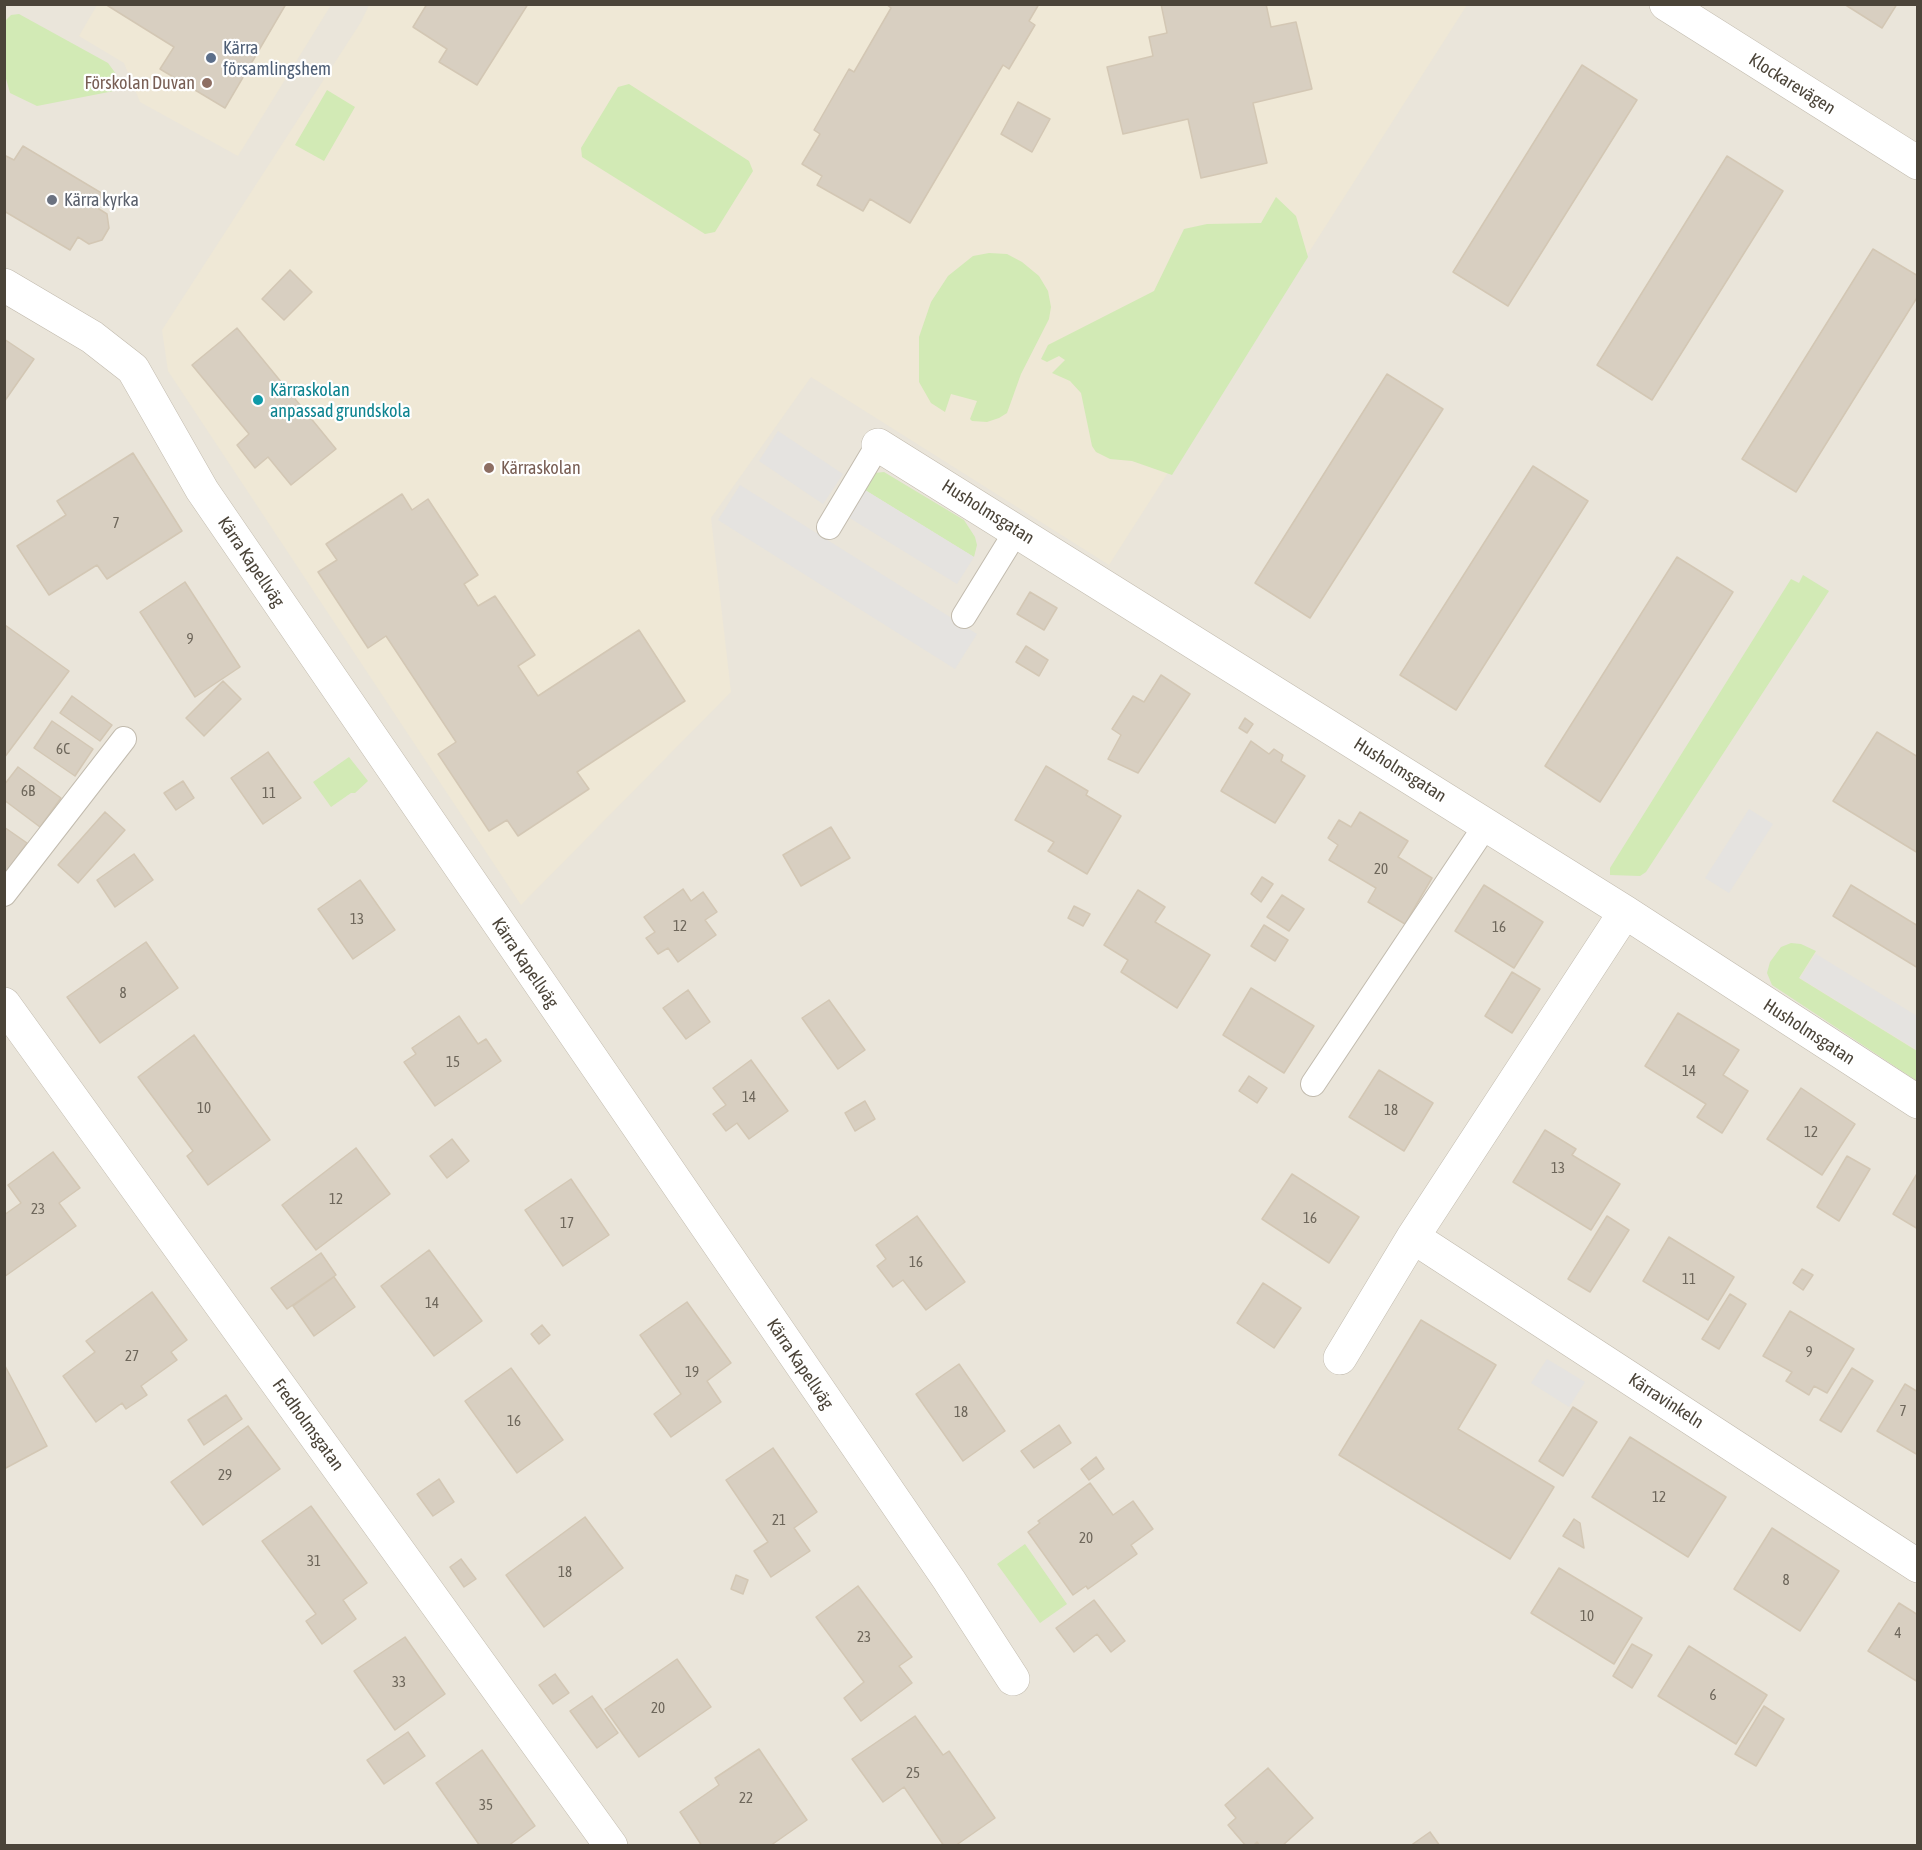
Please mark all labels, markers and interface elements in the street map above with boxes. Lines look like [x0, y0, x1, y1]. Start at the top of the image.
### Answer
place label: Kärra församlingshem [223, 37, 331, 80]
street label: Klockarevägen [1745, 49, 1839, 119]
marker: Kärra församlingshem [204, 51, 218, 65]
place label: Förskolan Duvan [85, 72, 195, 94]
marker: Förskolan Duvan [200, 76, 214, 90]
place label: Kärra kyrka [64, 189, 139, 211]
marker: Kärra kyrka [45, 193, 59, 207]
place label: Kärraskolan anpassad grundskola [270, 379, 411, 422]
marker: Kärraskolan anpassad grundskola [251, 393, 265, 407]
place label: Kärraskolan [501, 457, 581, 479]
marker: Kärraskolan [482, 461, 496, 475]
street label: Husholmsgatan [938, 475, 1038, 549]
street label: Kärra Kapellväg [213, 513, 289, 611]
house number: 7 [112, 514, 120, 532]
house number: 9 [186, 630, 194, 648]
street label: Husholmsgatan [1350, 733, 1450, 807]
house number: 6C [56, 740, 70, 758]
house number: 6B [21, 782, 35, 800]
house number: 11 [262, 784, 276, 802]
house number: 20 [1374, 860, 1388, 878]
house number: 13 [350, 910, 364, 928]
street label: Kärra Kapellväg [487, 914, 563, 1012]
house number: 12 [673, 917, 687, 935]
house number: 16 [1492, 918, 1506, 936]
house number: 8 [119, 984, 127, 1002]
street label: Husholmsgatan [1759, 994, 1859, 1070]
house number: 15 [446, 1053, 460, 1071]
house number: 14 [1682, 1062, 1696, 1080]
house number: 14 [742, 1088, 756, 1106]
house number: 10 [197, 1099, 211, 1117]
house number: 18 [1384, 1101, 1398, 1119]
house number: 12 [1804, 1123, 1818, 1141]
house number: 13 [1551, 1159, 1565, 1177]
house number: 12 [329, 1190, 343, 1208]
house number: 23 [31, 1200, 45, 1218]
house number: 16 [1303, 1209, 1317, 1227]
house number: 17 [560, 1214, 574, 1232]
house number: 16 [909, 1253, 923, 1271]
house number: 11 [1682, 1270, 1696, 1288]
house number: 14 [425, 1294, 439, 1312]
street label: Kärra Kapellväg [762, 1315, 838, 1413]
house number: 9 [1805, 1343, 1813, 1361]
house number: 27 [125, 1347, 139, 1365]
house number: 19 [685, 1363, 699, 1381]
street label: Kärravinkeln [1624, 1369, 1708, 1433]
street label: Fredholmsgatan [267, 1375, 349, 1475]
house number: 7 [1899, 1402, 1907, 1420]
house number: 18 [954, 1403, 968, 1421]
house number: 16 [507, 1412, 521, 1430]
house number: 29 [218, 1466, 232, 1484]
house number: 12 [1652, 1488, 1666, 1506]
house number: 21 [772, 1511, 786, 1529]
house number: 20 [1079, 1529, 1093, 1547]
house number: 31 [307, 1552, 321, 1570]
house number: 18 [558, 1563, 572, 1581]
house number: 8 [1782, 1571, 1790, 1589]
house number: 10 [1580, 1607, 1594, 1625]
house number: 4 [1894, 1624, 1902, 1642]
house number: 23 [857, 1628, 871, 1646]
house number: 33 [392, 1673, 406, 1691]
house number: 6 [1709, 1686, 1717, 1704]
house number: 20 [651, 1699, 665, 1717]
house number: 25 [906, 1764, 920, 1782]
house number: 22 [739, 1789, 753, 1807]
house number: 35 [479, 1796, 493, 1814]

